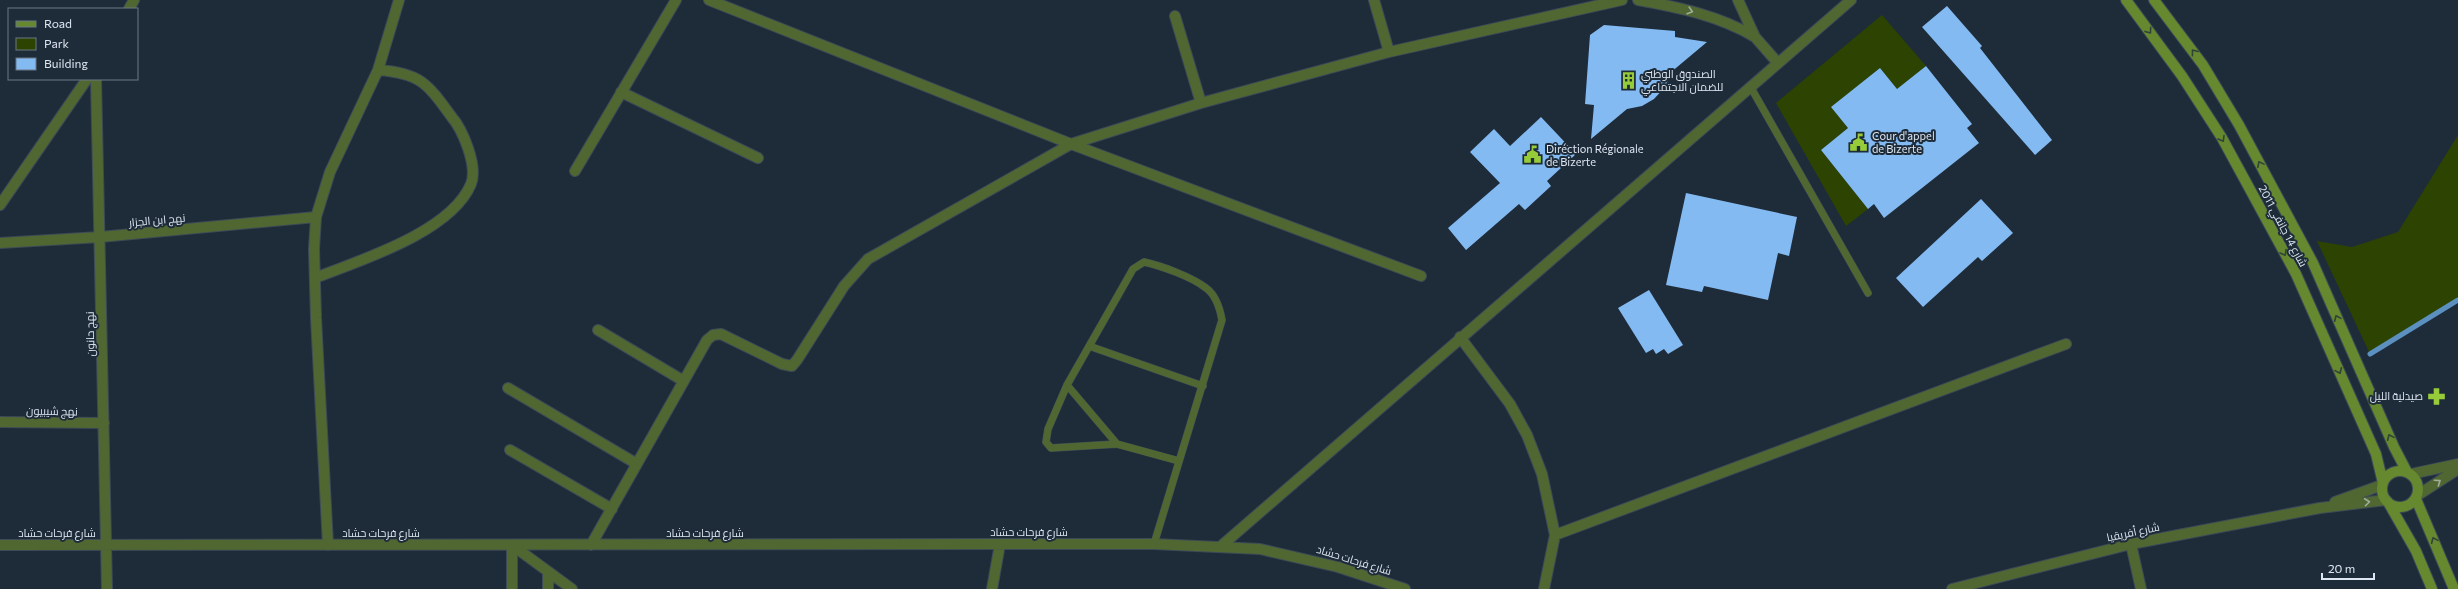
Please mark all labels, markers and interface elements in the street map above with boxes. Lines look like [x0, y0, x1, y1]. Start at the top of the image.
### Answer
one-way arrow [1686, 7, 1693, 15]
legend [8, 8, 138, 80]
text: Road [44, 16, 72, 30]
one-way arrow [2144, 27, 2151, 34]
text: Park [44, 36, 70, 50]
one-way arrow [2192, 50, 2199, 57]
text: Building [44, 56, 88, 70]
place label: الصندوق الوطني للضمان الاجتماعي [1641, 67, 1723, 96]
building icon: الصندوق الوطني للضمان الاجتماعي [1618, 70, 1638, 90]
place label: Cour d'appel de Bizerte [1872, 129, 1935, 155]
public building icon: Cour d'appel de Bizerte [1849, 132, 1869, 152]
one-way arrow [2218, 135, 2225, 142]
place label: Diréction Régionale de Bizerte [1546, 142, 1644, 168]
public building icon: Diréction Régionale de Bizerte [1523, 145, 1543, 165]
one-way arrow [2258, 161, 2265, 168]
street label: شارع 14 جانفي 2011 [2254, 183, 2310, 270]
street label: نهج ابن الجزار [127, 211, 186, 231]
one-way arrow [2280, 249, 2287, 256]
street label: نهج حانون [83, 311, 98, 357]
one-way arrow [2334, 315, 2342, 322]
one-way arrow [2334, 366, 2342, 374]
pharmacy icon: صيدلية الليل [2426, 386, 2446, 406]
place label: صيدلية الليل [2370, 389, 2423, 403]
street label: نهج شيبيون [26, 404, 78, 419]
one-way arrow [2386, 434, 2394, 441]
one-way arrow [2434, 479, 2441, 487]
one-way arrow [2364, 498, 2370, 507]
street label: شارع أفريقيا [2105, 520, 2161, 545]
street label: شارع فرحات حشاد [990, 525, 1068, 540]
street label: شارع فرحات حشاد [18, 526, 96, 541]
street label: شارع فرحات حشاد [342, 526, 420, 541]
street label: شارع فرحات حشاد [666, 526, 744, 541]
one-way arrow [2431, 536, 2439, 544]
street label: شارع فرحات حشاد [1315, 542, 1393, 579]
scale bar [2322, 555, 2374, 581]
text: 20 m [2328, 561, 2355, 575]

